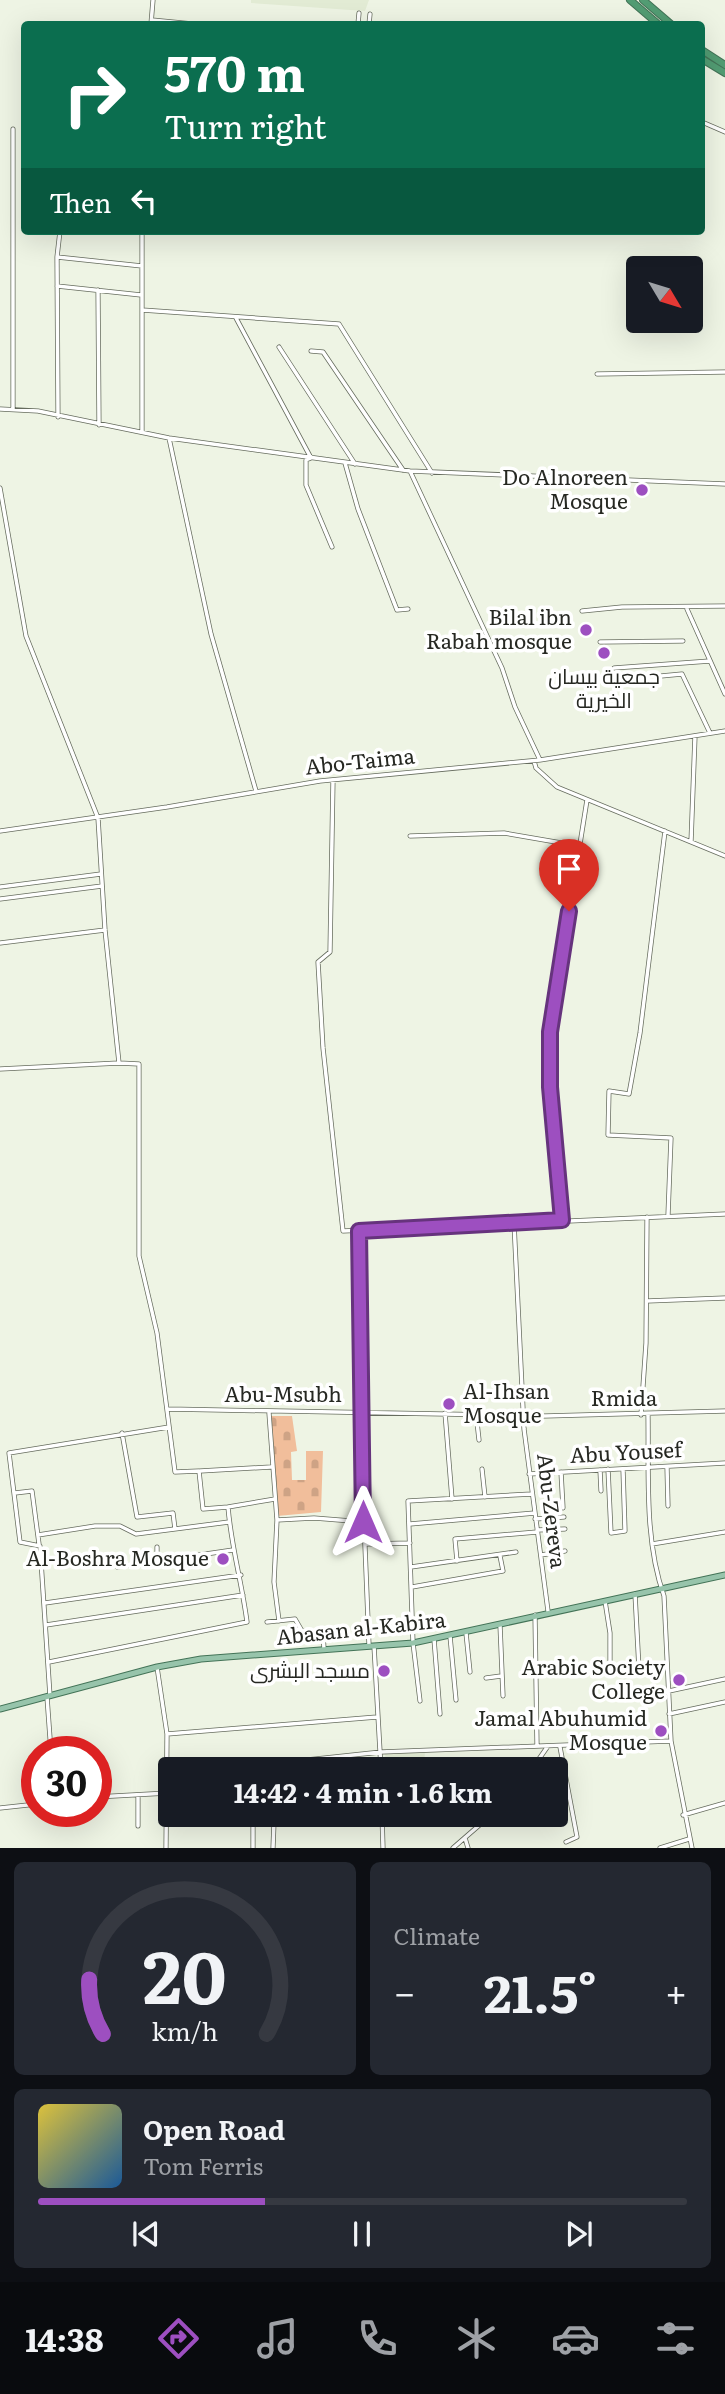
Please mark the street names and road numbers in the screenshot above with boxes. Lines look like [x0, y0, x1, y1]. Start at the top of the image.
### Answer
street label: Abo-Taima [303, 738, 417, 781]
street label: Abu-Msubh [224, 1377, 342, 1408]
street label: Rmida [591, 1381, 658, 1412]
street label: Abu Yousef [569, 1432, 685, 1469]
street label: Abu-Zereva [531, 1451, 576, 1571]
street label: Abasan al-Kabira [274, 1602, 448, 1651]

